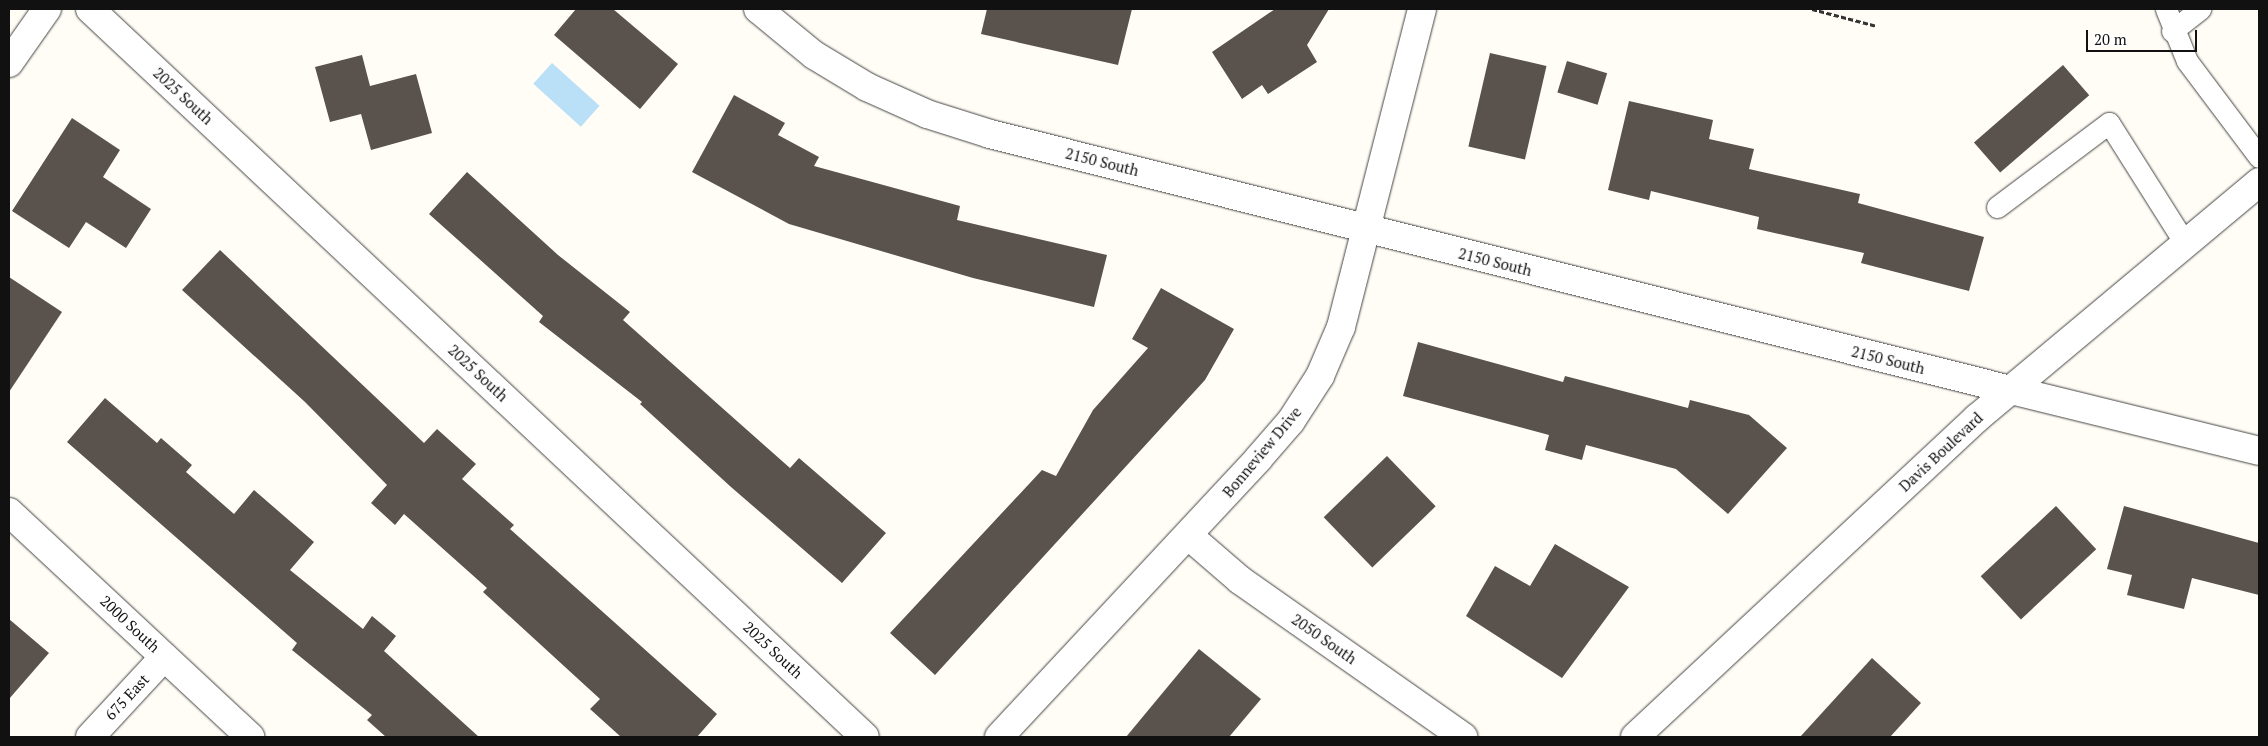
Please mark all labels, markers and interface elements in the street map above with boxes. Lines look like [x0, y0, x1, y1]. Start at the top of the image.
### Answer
scale bar [2088, 20, 2199, 52]
text: 20 m [2094, 29, 2127, 49]
street label: 2025 South [149, 64, 217, 128]
street label: 2150 South [1063, 144, 1141, 180]
street label: 2150 South [1456, 244, 1534, 280]
street label: 2025 South [444, 341, 512, 405]
street label: 2150 South [1849, 342, 1927, 378]
street label: Bonneview Drive [1219, 403, 1305, 501]
street label: Davis Boulevard [1896, 409, 1986, 495]
street label: 2000 South [96, 592, 164, 656]
street label: 2050 South [1288, 610, 1360, 668]
street label: 2025 South [739, 618, 807, 682]
street label: 675 East [101, 670, 153, 724]

